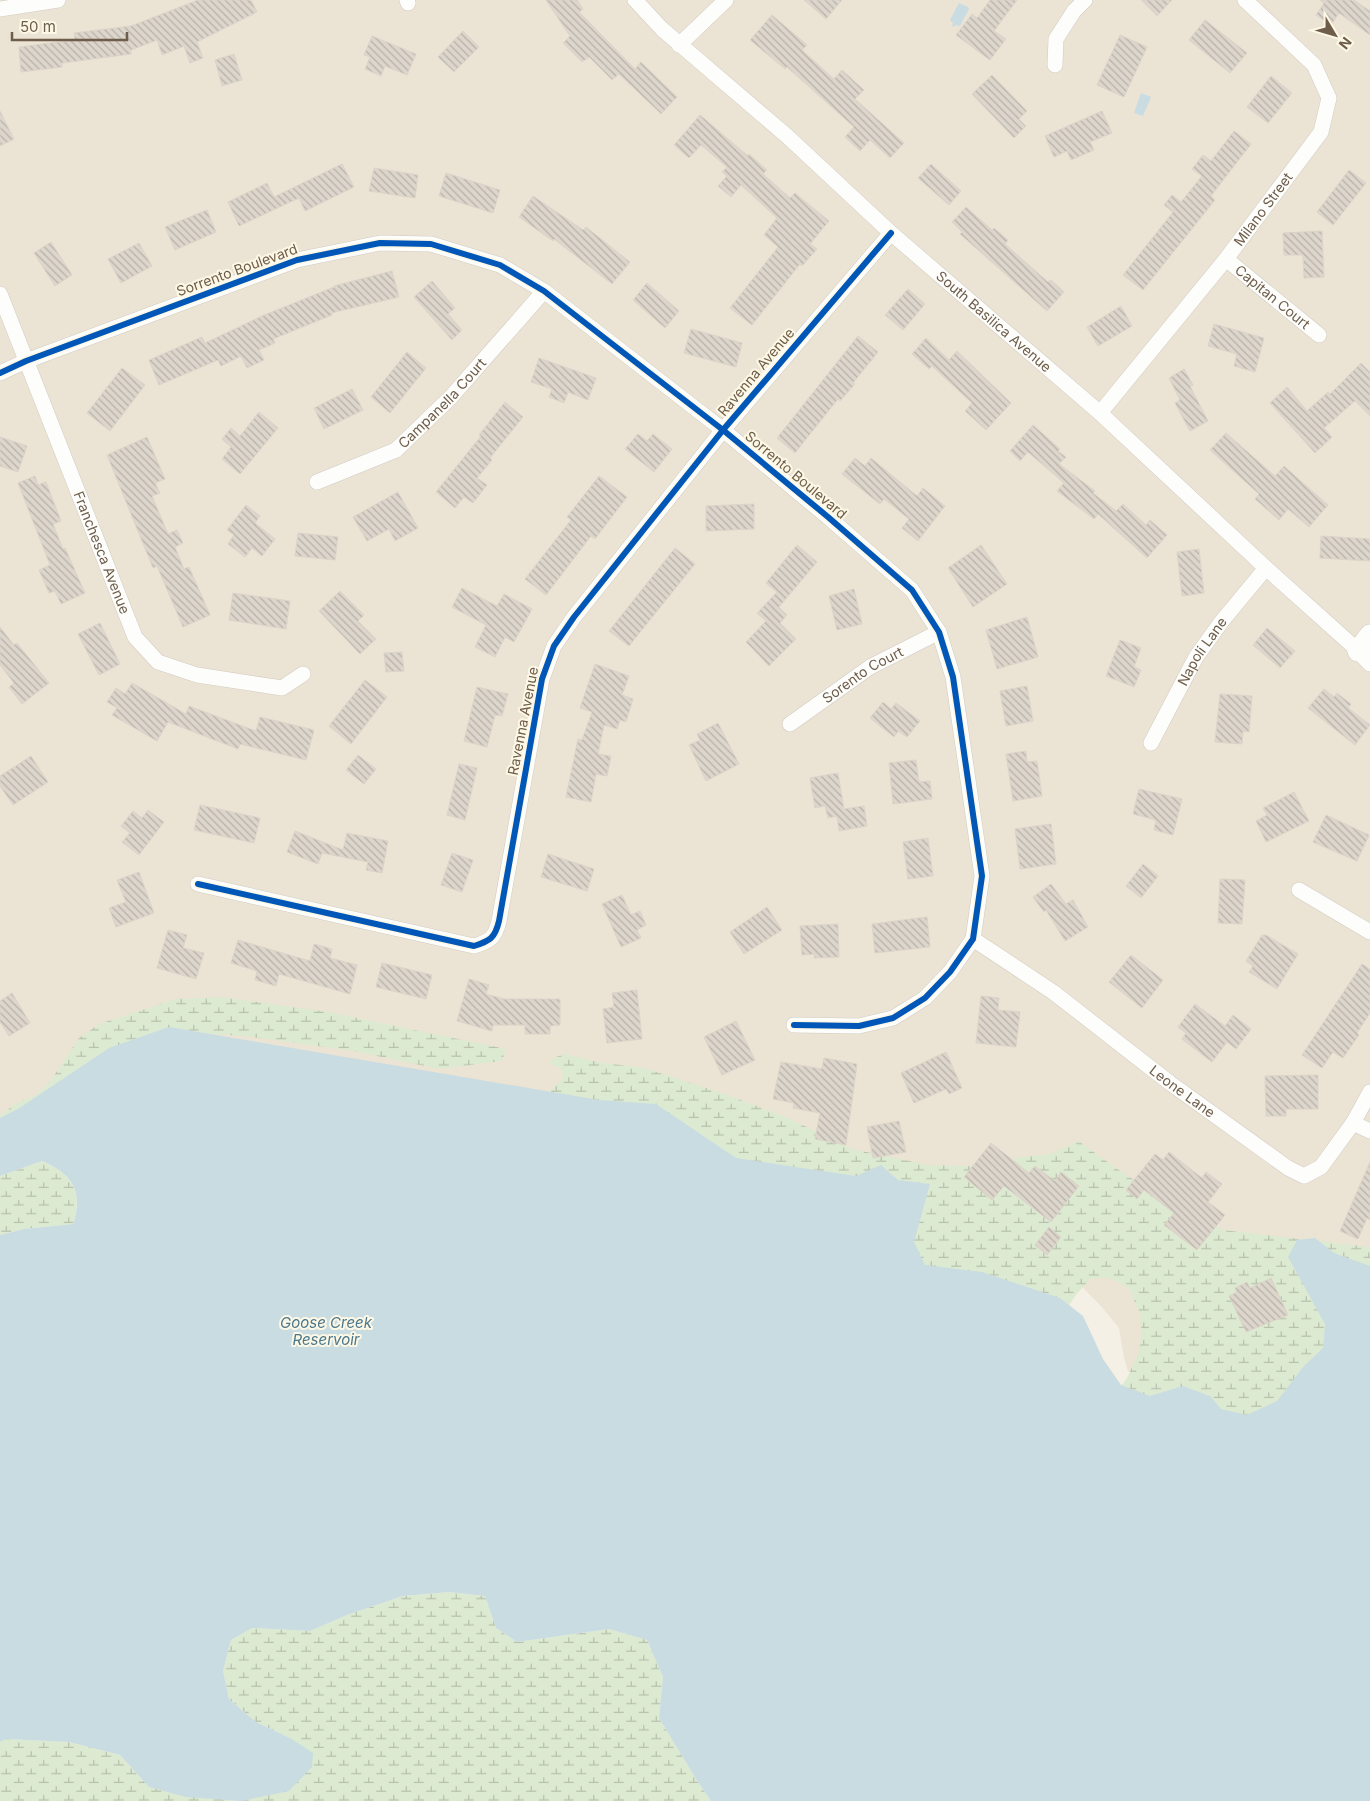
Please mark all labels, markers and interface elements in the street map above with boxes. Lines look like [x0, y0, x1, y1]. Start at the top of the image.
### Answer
scale bar [12, 10, 128, 42]
north arrow [1310, 10, 1360, 60]
text: 50 m [20, 17, 56, 36]
text: N [1336, 34, 1356, 53]
street label: Milano Street [1230, 169, 1296, 249]
street label: Sorrento Boulevard [174, 240, 300, 299]
street label: Capitan Court [1232, 261, 1314, 332]
street label: South Basilica Avenue [933, 267, 1055, 375]
street label: Ravenna Avenue [714, 324, 797, 419]
street label: Campanella Court [394, 354, 490, 451]
street label: Sorrento Boulevard [742, 427, 851, 522]
street label: Franchesca Avenue [71, 489, 134, 616]
street label: Napoli Lane [1174, 614, 1230, 688]
street label: Sorento Court [819, 642, 906, 706]
street label: Ravenna Avenue [504, 665, 541, 776]
street label: Leone Lane [1146, 1061, 1219, 1121]
water label: Goose Creek Reservoir [280, 1313, 373, 1349]

